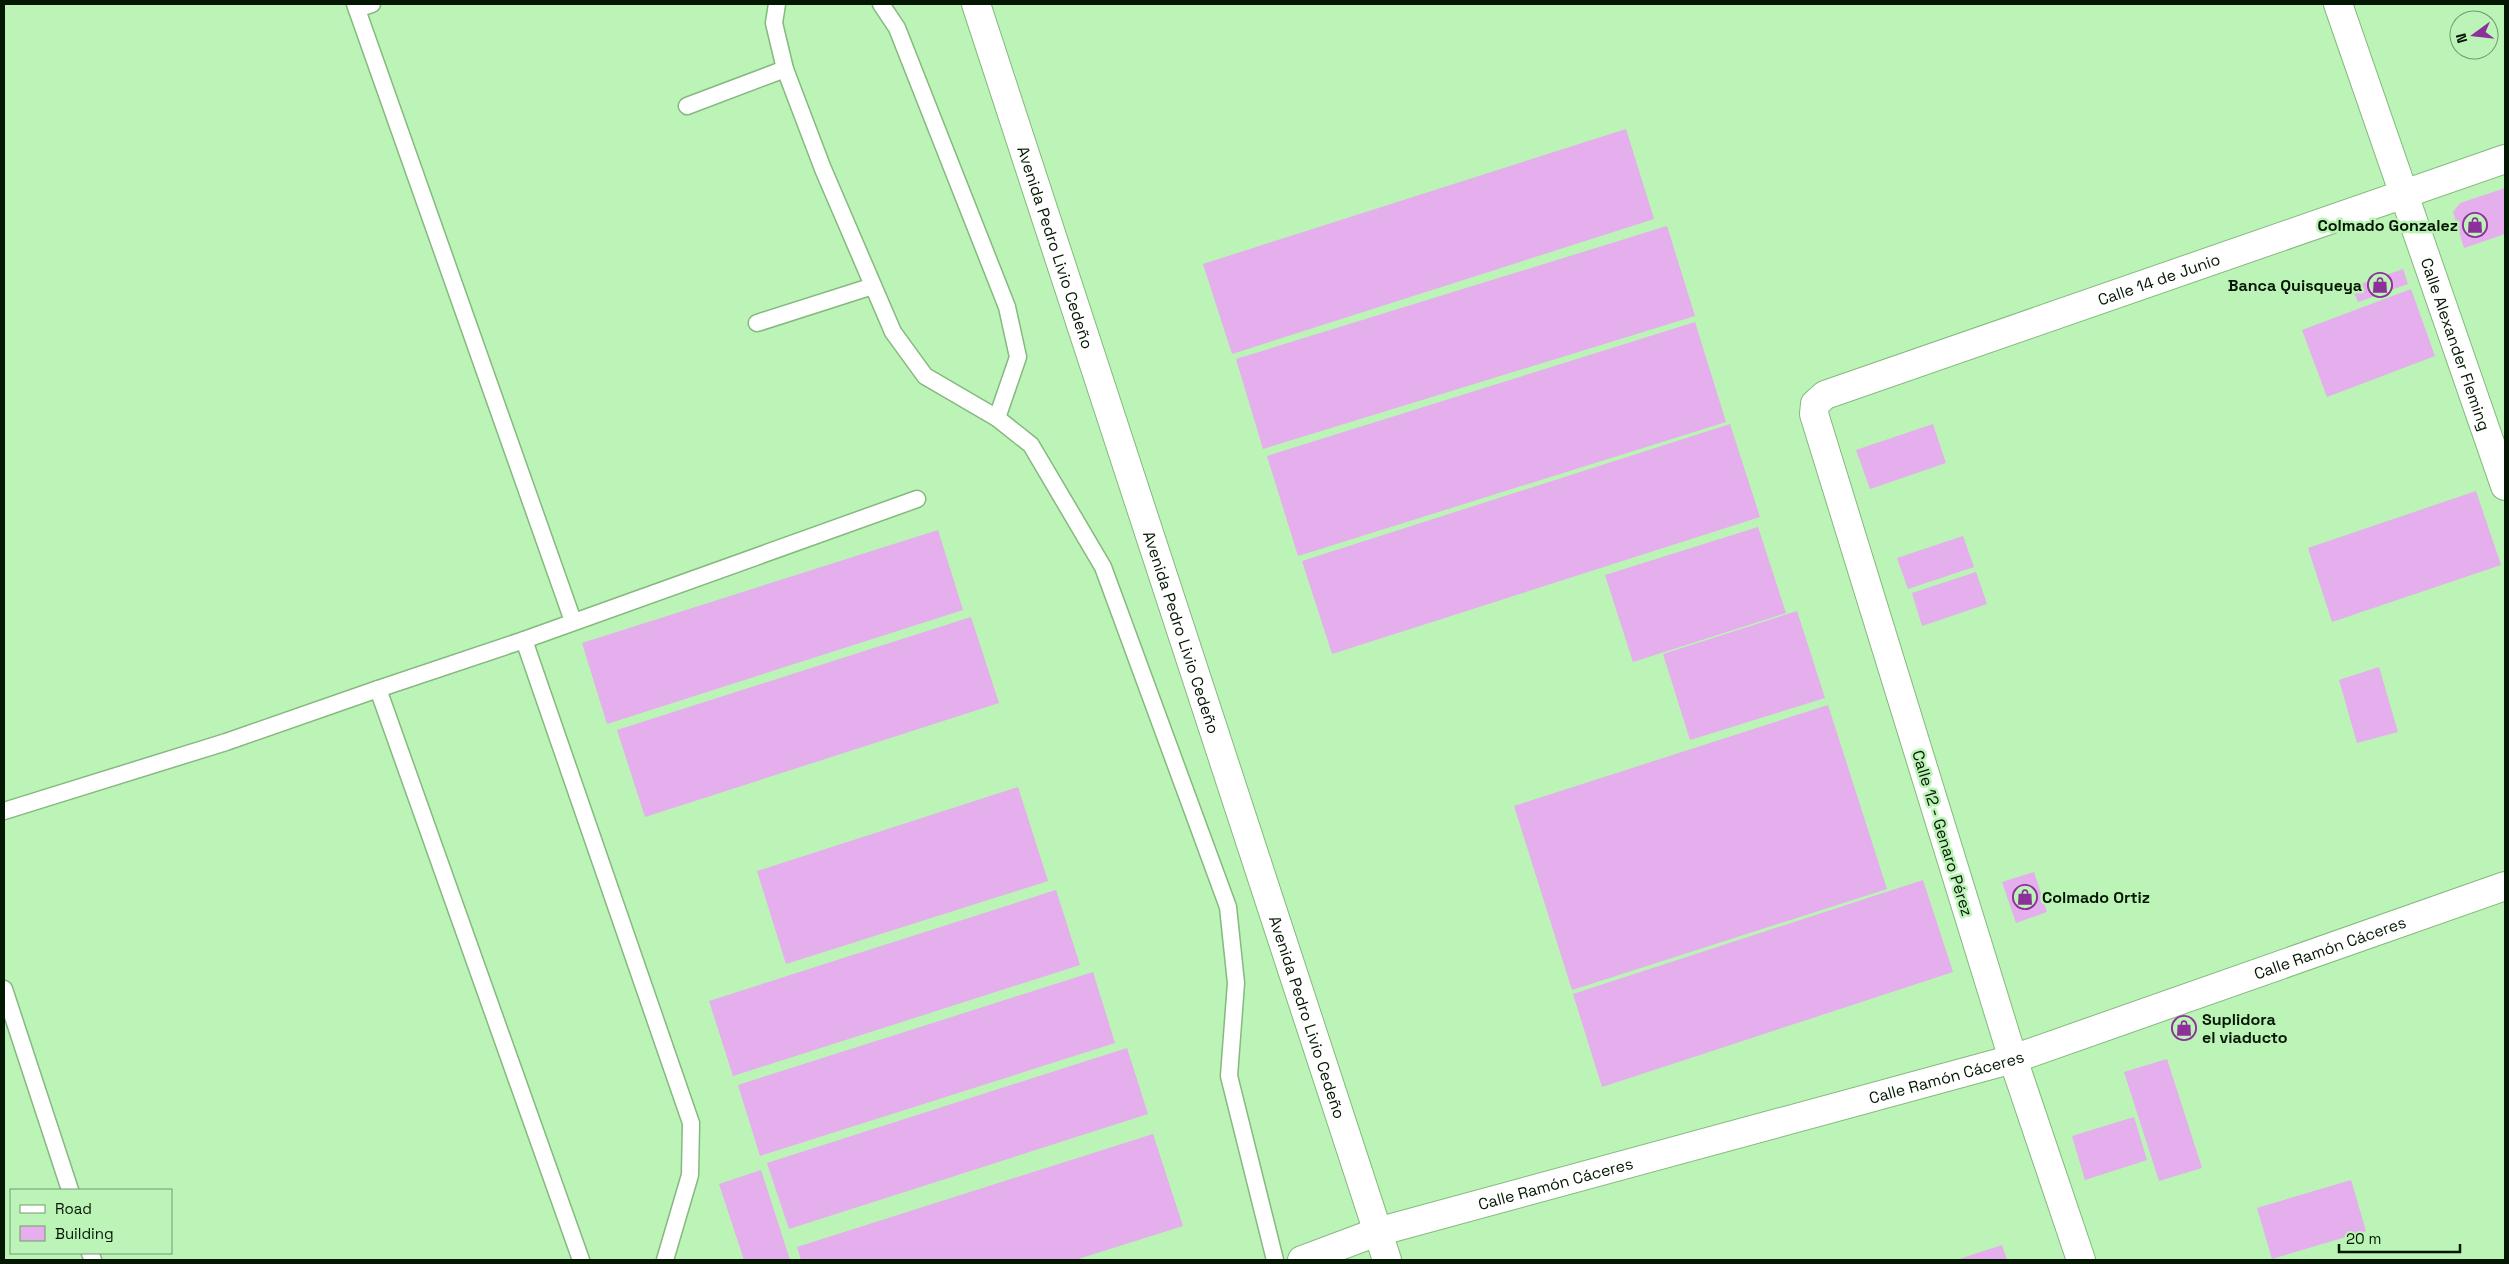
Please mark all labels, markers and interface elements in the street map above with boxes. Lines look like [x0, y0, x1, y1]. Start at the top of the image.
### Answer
north arrow [2449, 10, 2499, 60]
text: N [2452, 31, 2471, 45]
street label: Avenida Pedro Livio Cedeño [1012, 143, 1098, 352]
shop icon: Colmado Gonzalez [2462, 212, 2488, 238]
place label: Colmado Gonzalez [2317, 215, 2458, 236]
street label: Calle 14 de Junio [2095, 249, 2223, 311]
street label: Calle Alexander Fleming [2416, 255, 2495, 434]
shop icon: Banca Quisqueya [2367, 272, 2393, 298]
place label: Banca Quisqueya [2228, 275, 2362, 296]
street label: Avenida Pedro Livio Cedeño [1138, 528, 1224, 737]
street label: Calle 12 - Genaro Pérez [1907, 747, 1978, 919]
shop icon: Colmado Ortiz [2012, 884, 2038, 910]
place label: Colmado Ortiz [2042, 887, 2150, 908]
street label: Calle Ramón Cáceres [2251, 912, 2409, 984]
street label: Avenida Pedro Livio Cedeño [1264, 913, 1350, 1121]
place label: Suplidora el viaducto [2202, 1009, 2288, 1048]
shop icon: Suplidora el viaducto [2171, 1015, 2197, 1041]
street label: Calle Ramón Cáceres [1867, 1046, 2027, 1109]
street label: Calle Ramón Cáceres [1476, 1153, 1635, 1215]
legend [10, 1189, 172, 1254]
text: Road [55, 1199, 92, 1218]
scale bar [2339, 1222, 2460, 1254]
text: Building [55, 1224, 114, 1243]
text: 20 m [2346, 1229, 2381, 1248]

